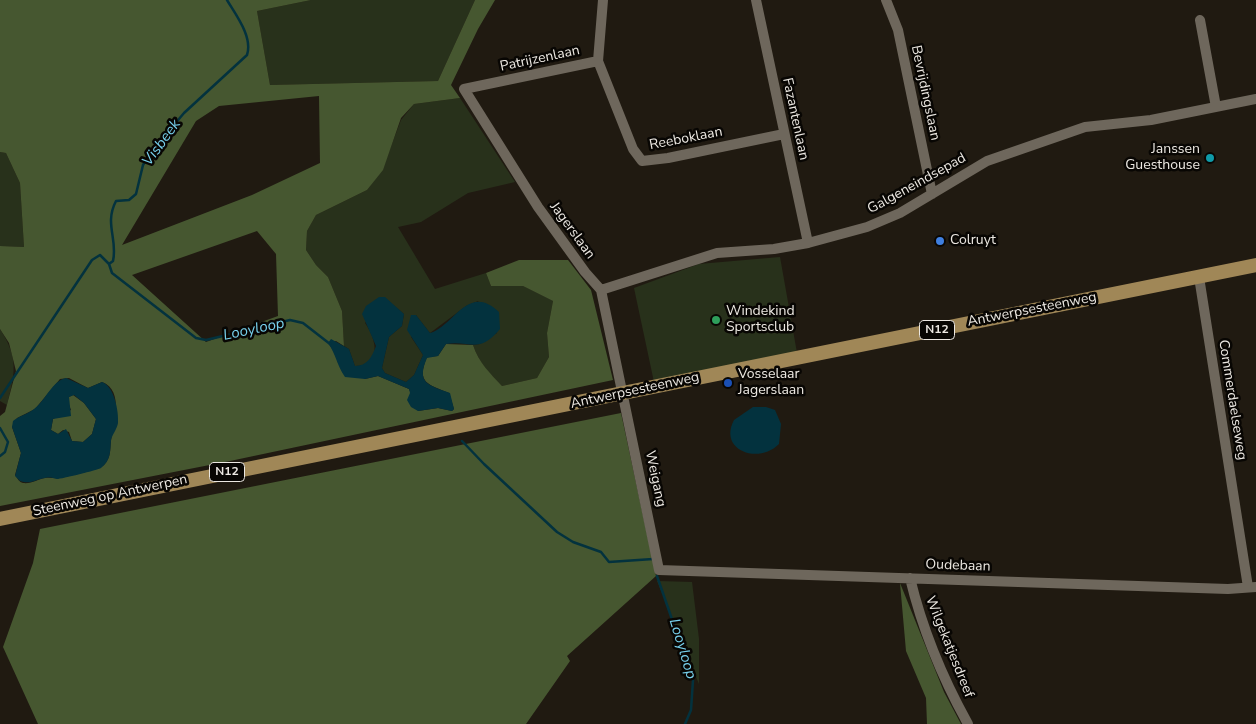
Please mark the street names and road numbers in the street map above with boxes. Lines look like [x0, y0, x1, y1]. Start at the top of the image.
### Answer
street label: Patrijzenlaan [499, 42, 581, 76]
street label: Bevrijdingslaan [907, 44, 943, 142]
street label: Fazantenlaan [778, 76, 812, 162]
street label: Reeboklaan [648, 124, 724, 154]
street label: Galgeneindsepad [865, 150, 969, 218]
street label: Jagerslaan [546, 199, 598, 263]
street label: Antwerpsesteenweg [966, 289, 1098, 331]
road number: N12 [920, 320, 954, 340]
street label: Commerdaelseweg [1214, 339, 1250, 461]
street label: Antwerpsesteenweg [569, 369, 701, 413]
street label: Weigang [641, 449, 669, 509]
road number: N12 [210, 462, 244, 482]
street label: Steenweg op Antwerpen [31, 471, 189, 521]
street label: Oudebaan [925, 556, 991, 576]
street label: Wilgekatjesdreef [921, 594, 977, 700]

